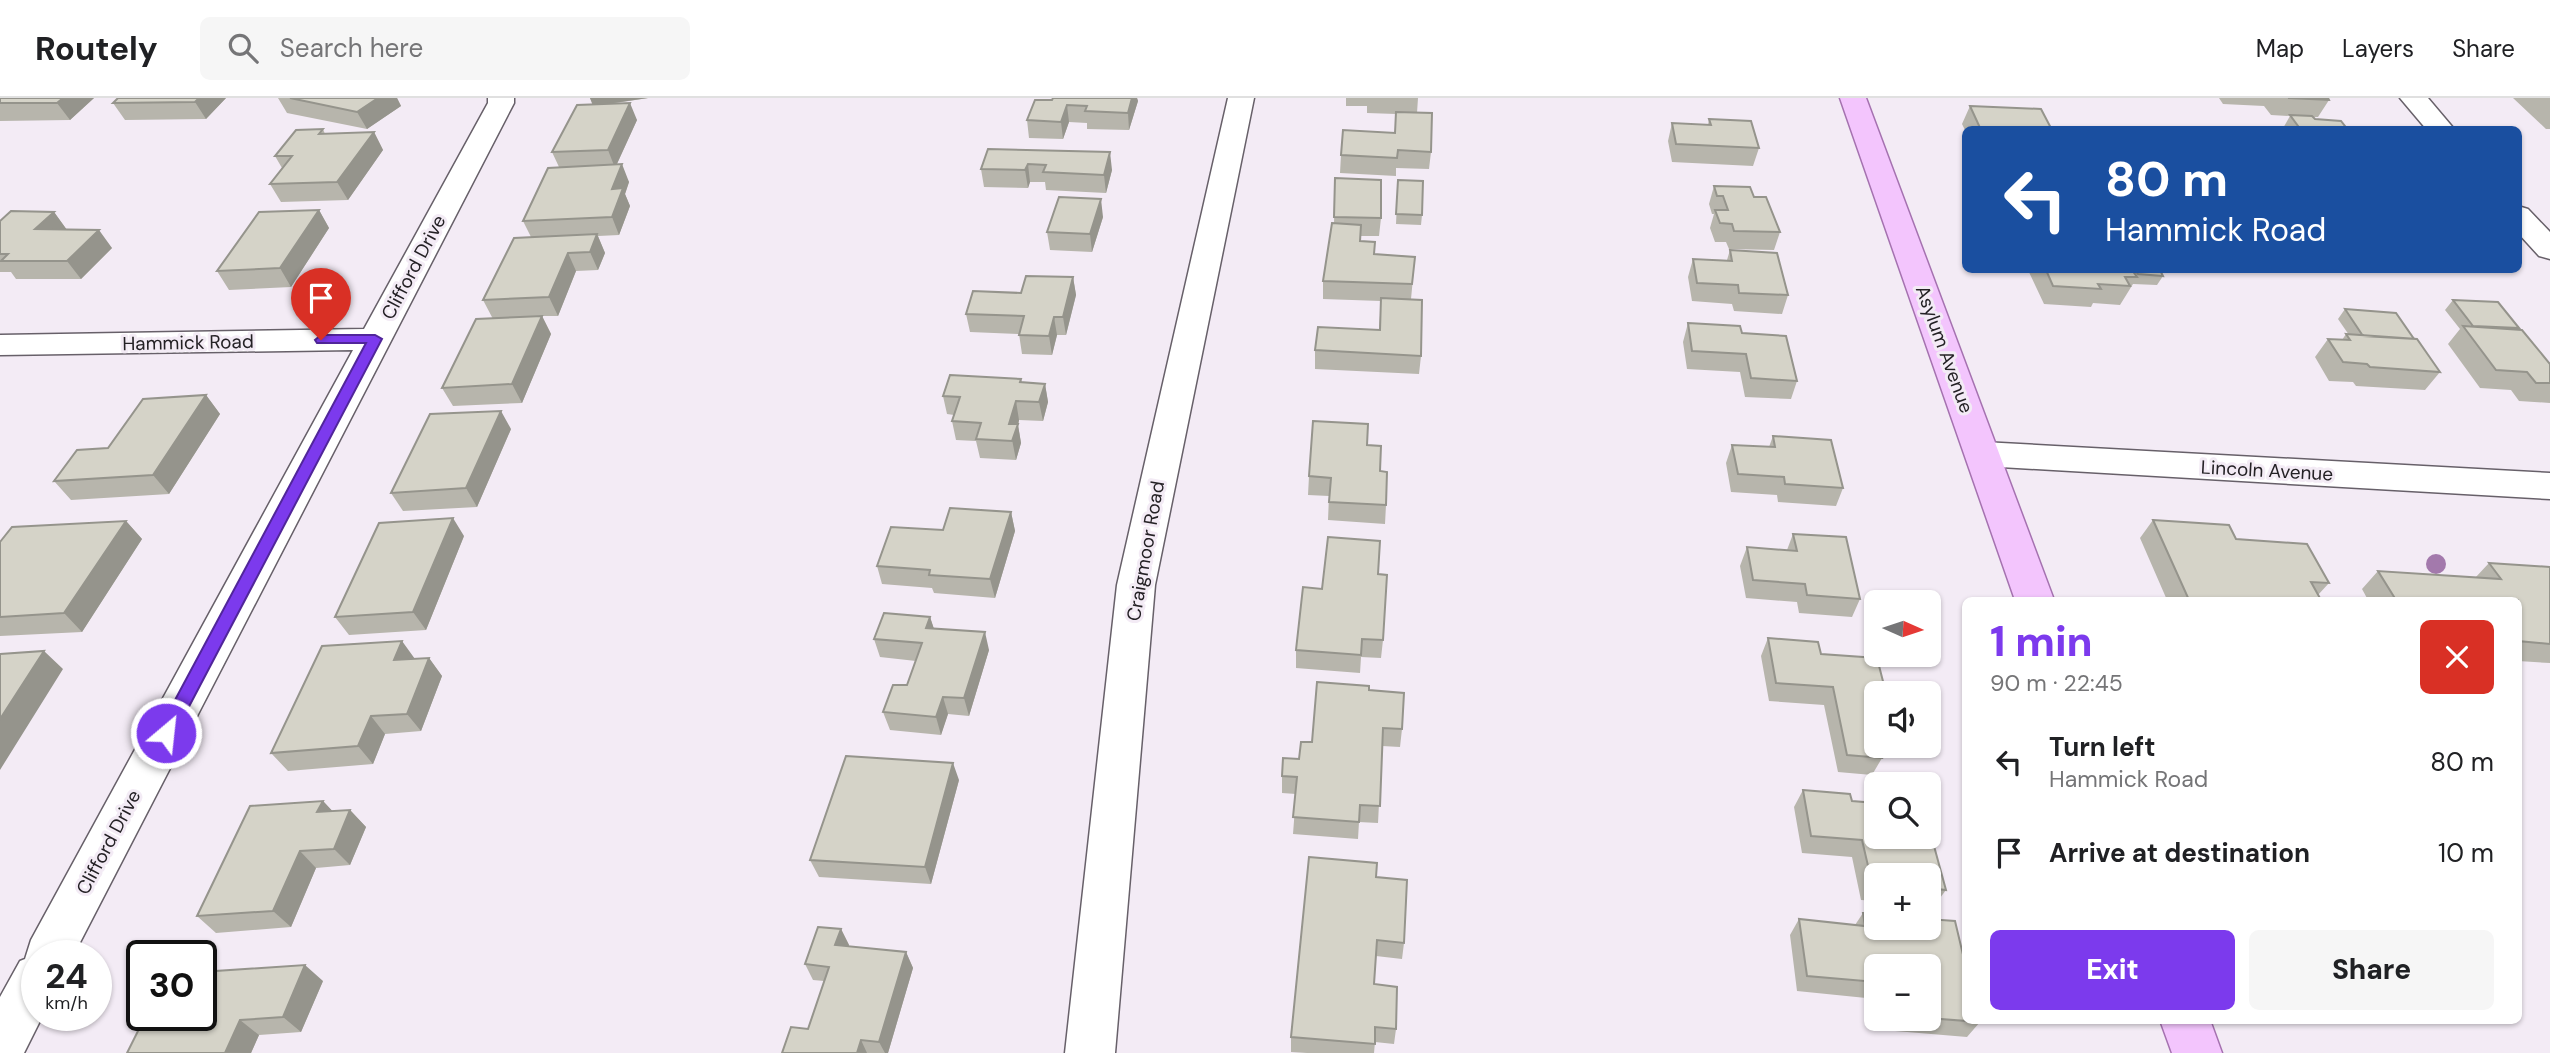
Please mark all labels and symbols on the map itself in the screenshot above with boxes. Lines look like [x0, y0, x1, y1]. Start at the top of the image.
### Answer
street label: Clifford Drive [375, 211, 451, 324]
pin [291, 268, 351, 340]
street label: Asylum Avenue [1910, 282, 1979, 416]
street label: Hammick Road [122, 329, 254, 356]
street label: Lincoln Avenue [2200, 455, 2334, 486]
street label: Craigmoor Road [1121, 479, 1170, 623]
north arrow [1864, 590, 1941, 667]
position arrow [129, 696, 203, 770]
street label: Clifford Drive [70, 786, 146, 899]
speed limit sign: 30 [126, 940, 217, 1031]

